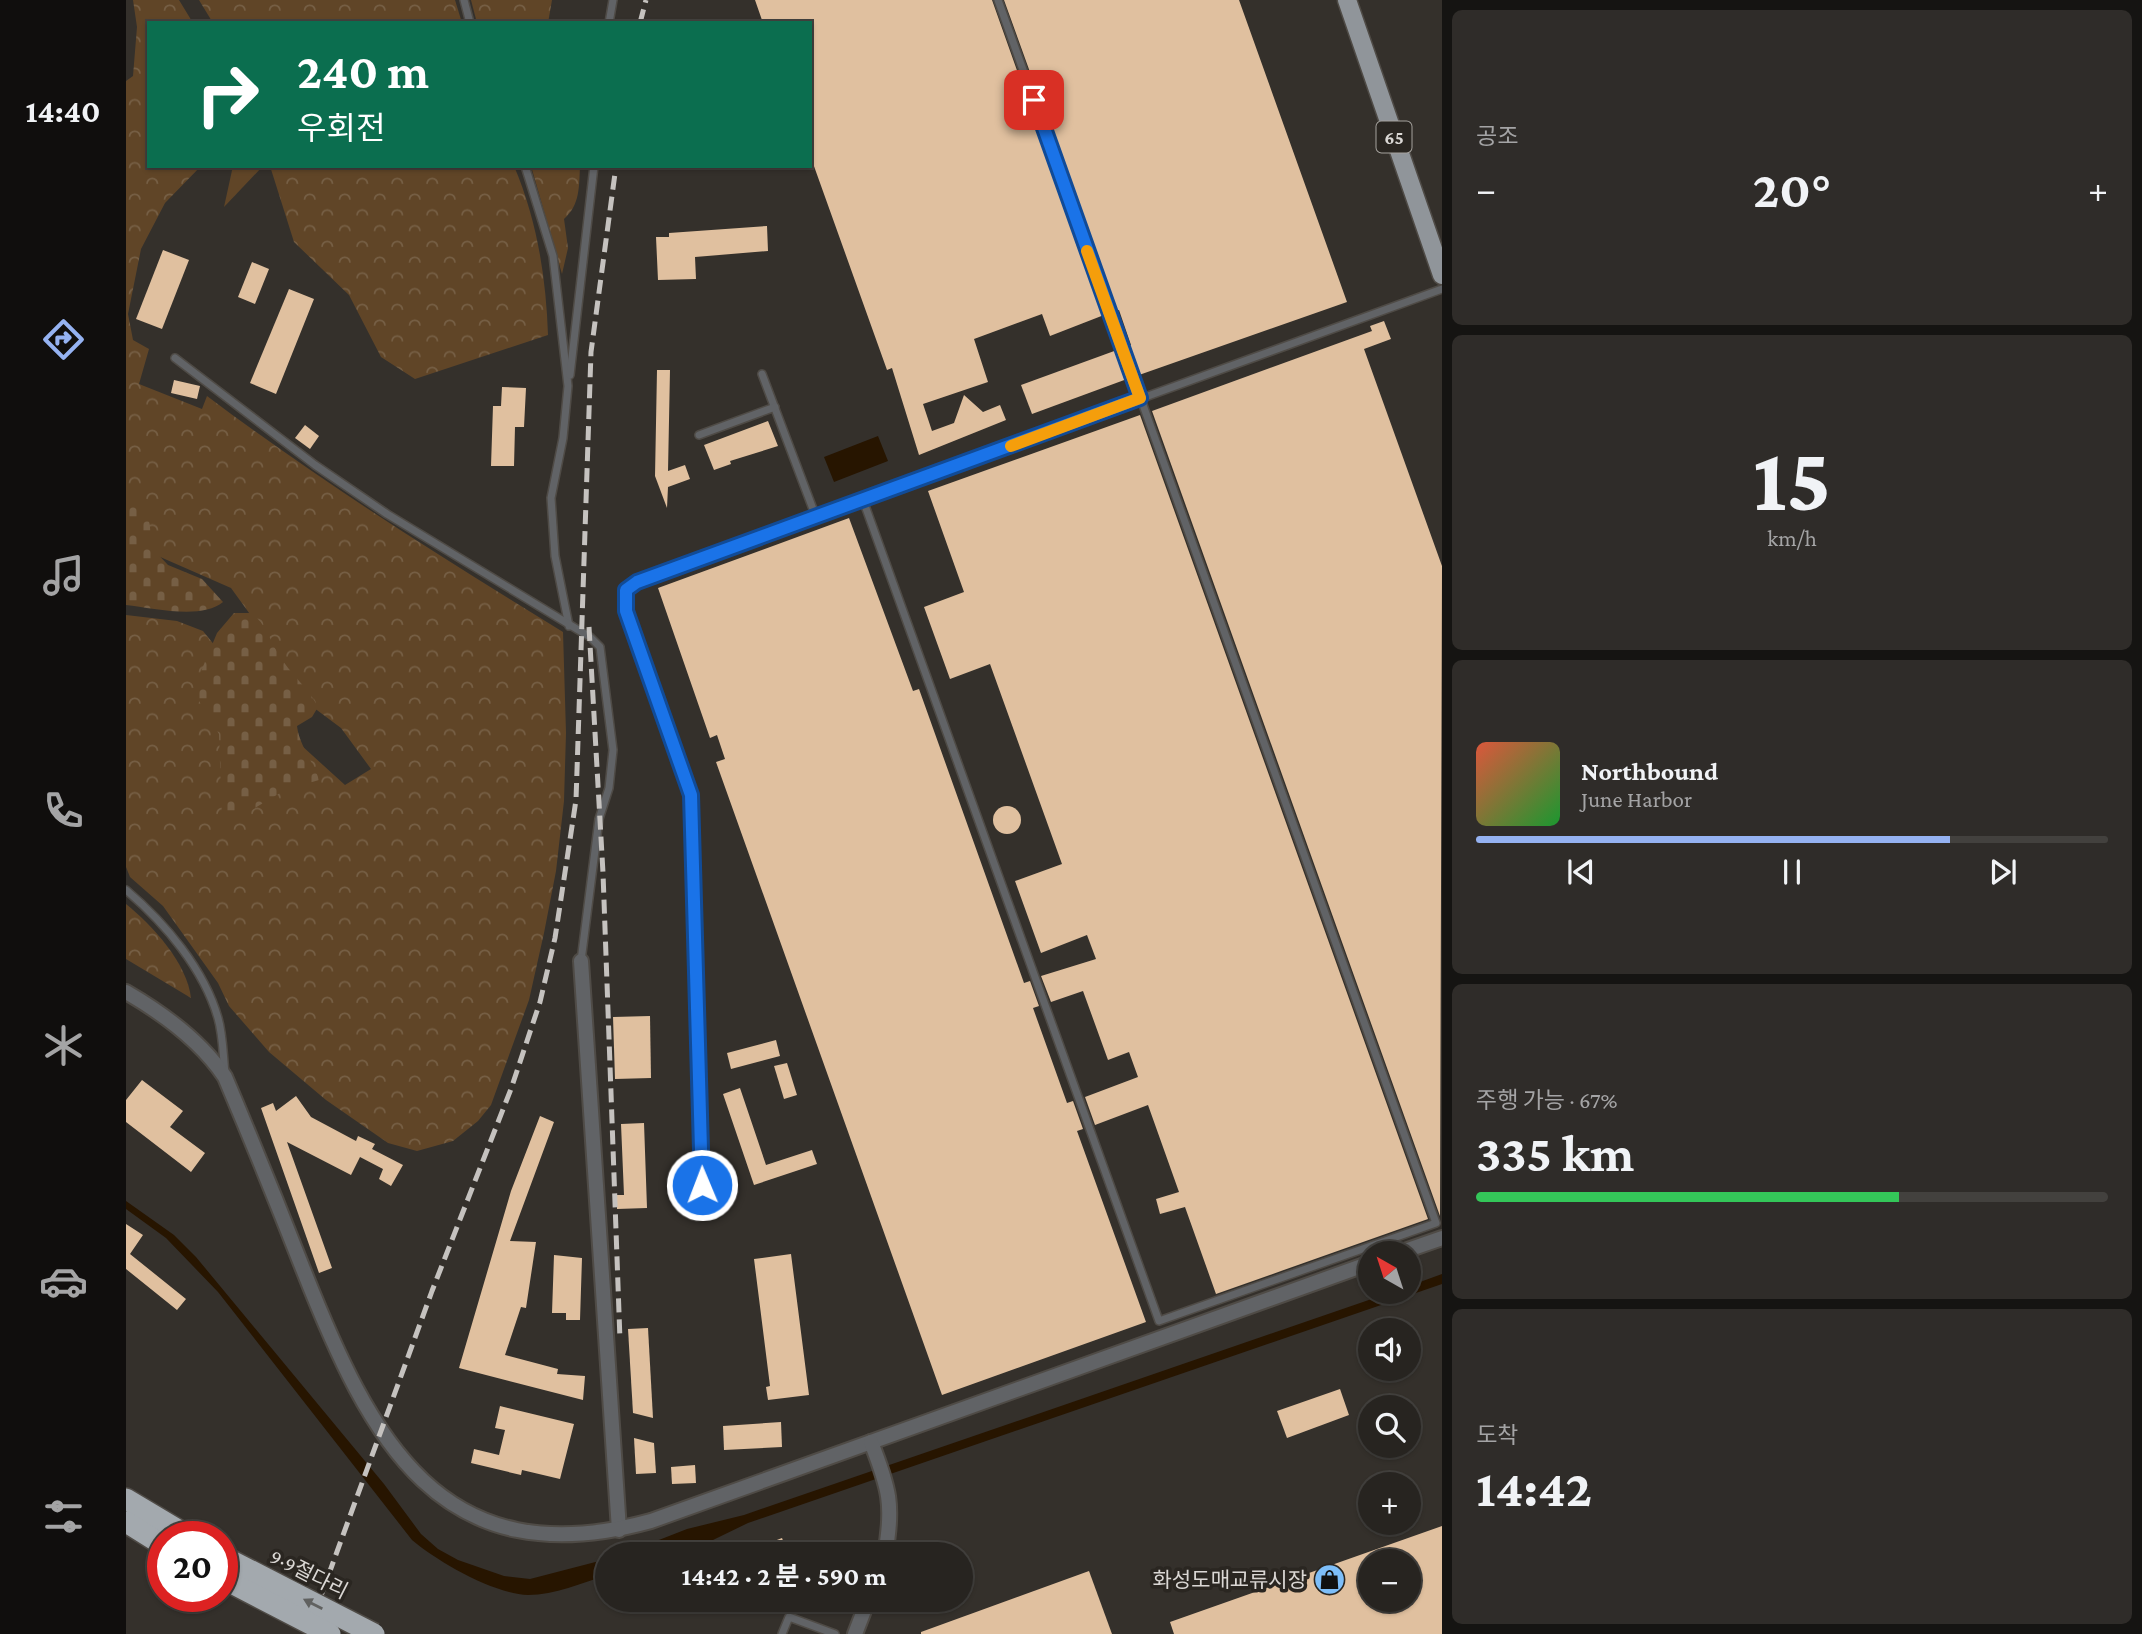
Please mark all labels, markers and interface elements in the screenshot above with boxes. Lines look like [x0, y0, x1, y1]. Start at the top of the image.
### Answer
text: 240 m [297, 44, 429, 99]
icon: right [182, 49, 273, 140]
pin [1004, 70, 1064, 130]
icon: arrive [1015, 81, 1053, 119]
text: 14:40 [26, 93, 100, 129]
text: 우회전 [297, 110, 385, 146]
road number: 65 [1376, 122, 1412, 153]
text: 공조 [1476, 123, 1518, 149]
text: 20° [1753, 160, 1831, 218]
text: − [1476, 168, 1496, 210]
text: + [2088, 168, 2108, 210]
icon: directions [39, 315, 88, 364]
text: 15 [1753, 428, 1831, 530]
text: km/h [1767, 525, 1817, 551]
icon: music [39, 551, 88, 600]
text: Northbound [1581, 757, 1718, 786]
icon: phone [39, 786, 88, 835]
text: June Harbor [1581, 786, 1692, 812]
icon: previous [1562, 853, 1600, 891]
icon: pause [1773, 853, 1811, 891]
icon: next [1984, 853, 2022, 891]
icon: climate [39, 1021, 88, 1070]
text: 주행 가능 · 67% [1476, 1087, 1617, 1113]
text: 335 km [1476, 1124, 1634, 1182]
position arrow [665, 1148, 739, 1222]
north arrow [1358, 1241, 1421, 1304]
map controls [1358, 1241, 1421, 1612]
icon: car [39, 1257, 88, 1306]
button: sound [1358, 1318, 1421, 1381]
button: search [1358, 1395, 1421, 1458]
text: 도착 [1476, 1422, 1518, 1448]
text: 14:42 [1476, 1459, 1592, 1517]
button: + [1358, 1472, 1421, 1535]
icon: filters [39, 1492, 88, 1541]
speed limit sign: 20 [147, 1521, 238, 1612]
street label: 9·9절다리 [266, 1544, 352, 1604]
button: − [1358, 1549, 1421, 1612]
text: 14:42 · 2 분 · 590 m [682, 1562, 886, 1591]
shop icon: 화성도매교류시장 [1313, 1563, 1347, 1597]
place label: 화성도매교류시장 [1152, 1568, 1307, 1592]
one-way arrow [303, 1598, 323, 1609]

